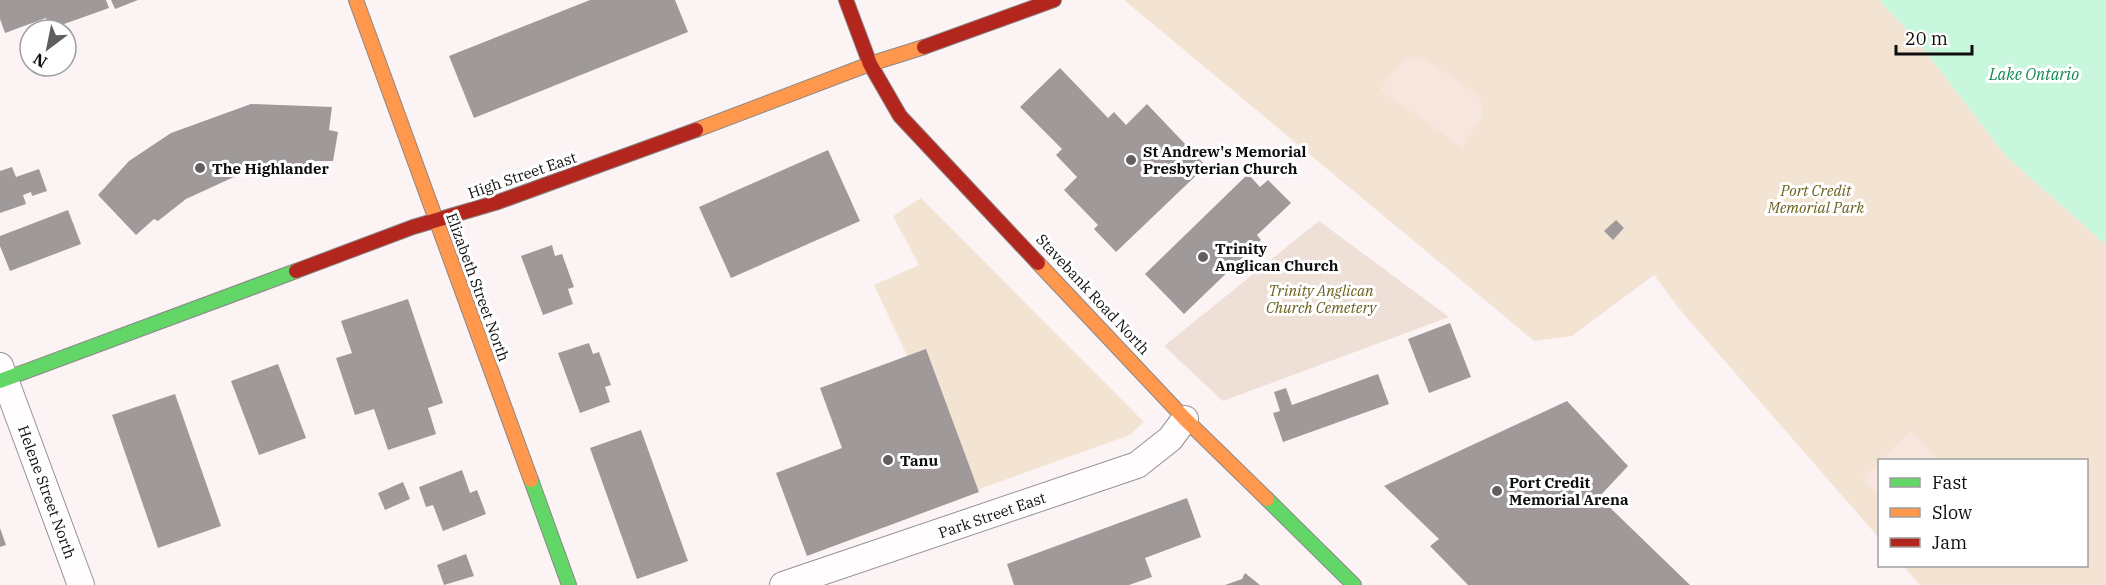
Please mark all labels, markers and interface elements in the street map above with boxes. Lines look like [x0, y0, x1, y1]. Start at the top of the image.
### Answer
north arrow [18, 18, 78, 78]
scale bar [1896, 18, 1972, 56]
text: 20 m [1905, 27, 1948, 50]
text: N [29, 49, 51, 73]
water label: Lake Ontario [1988, 64, 2079, 84]
place label: St Andrew's Memorial Presbyterian Church [1143, 142, 1307, 178]
street label: High Street East [465, 148, 579, 202]
marker: St Andrew's Memorial Presbyterian Church [1124, 153, 1138, 167]
place label: The Highlander [212, 159, 330, 178]
marker: The Highlander [193, 161, 207, 175]
park label: Port Credit Memorial Park [1767, 181, 1864, 217]
street label: Elizabeth Street North [442, 210, 514, 364]
street label: Stavebank Road North [1032, 230, 1154, 358]
place label: Trinity Anglican Church [1215, 239, 1339, 275]
marker: Trinity Anglican Church [1196, 250, 1210, 264]
park label: Trinity Anglican Church Cemetery [1266, 281, 1377, 317]
street label: Helene Street North [14, 423, 80, 561]
place label: Tanu [900, 451, 939, 470]
marker: Tanu [881, 453, 895, 467]
legend [1878, 459, 2088, 567]
text: Fast [1932, 471, 1967, 494]
place label: Port Credit Memorial Arena [1509, 473, 1629, 509]
marker: Port Credit Memorial Arena [1490, 484, 1504, 498]
street label: Park Street East [936, 488, 1048, 542]
text: Slow [1932, 501, 1972, 524]
text: Jam [1932, 531, 1967, 554]

